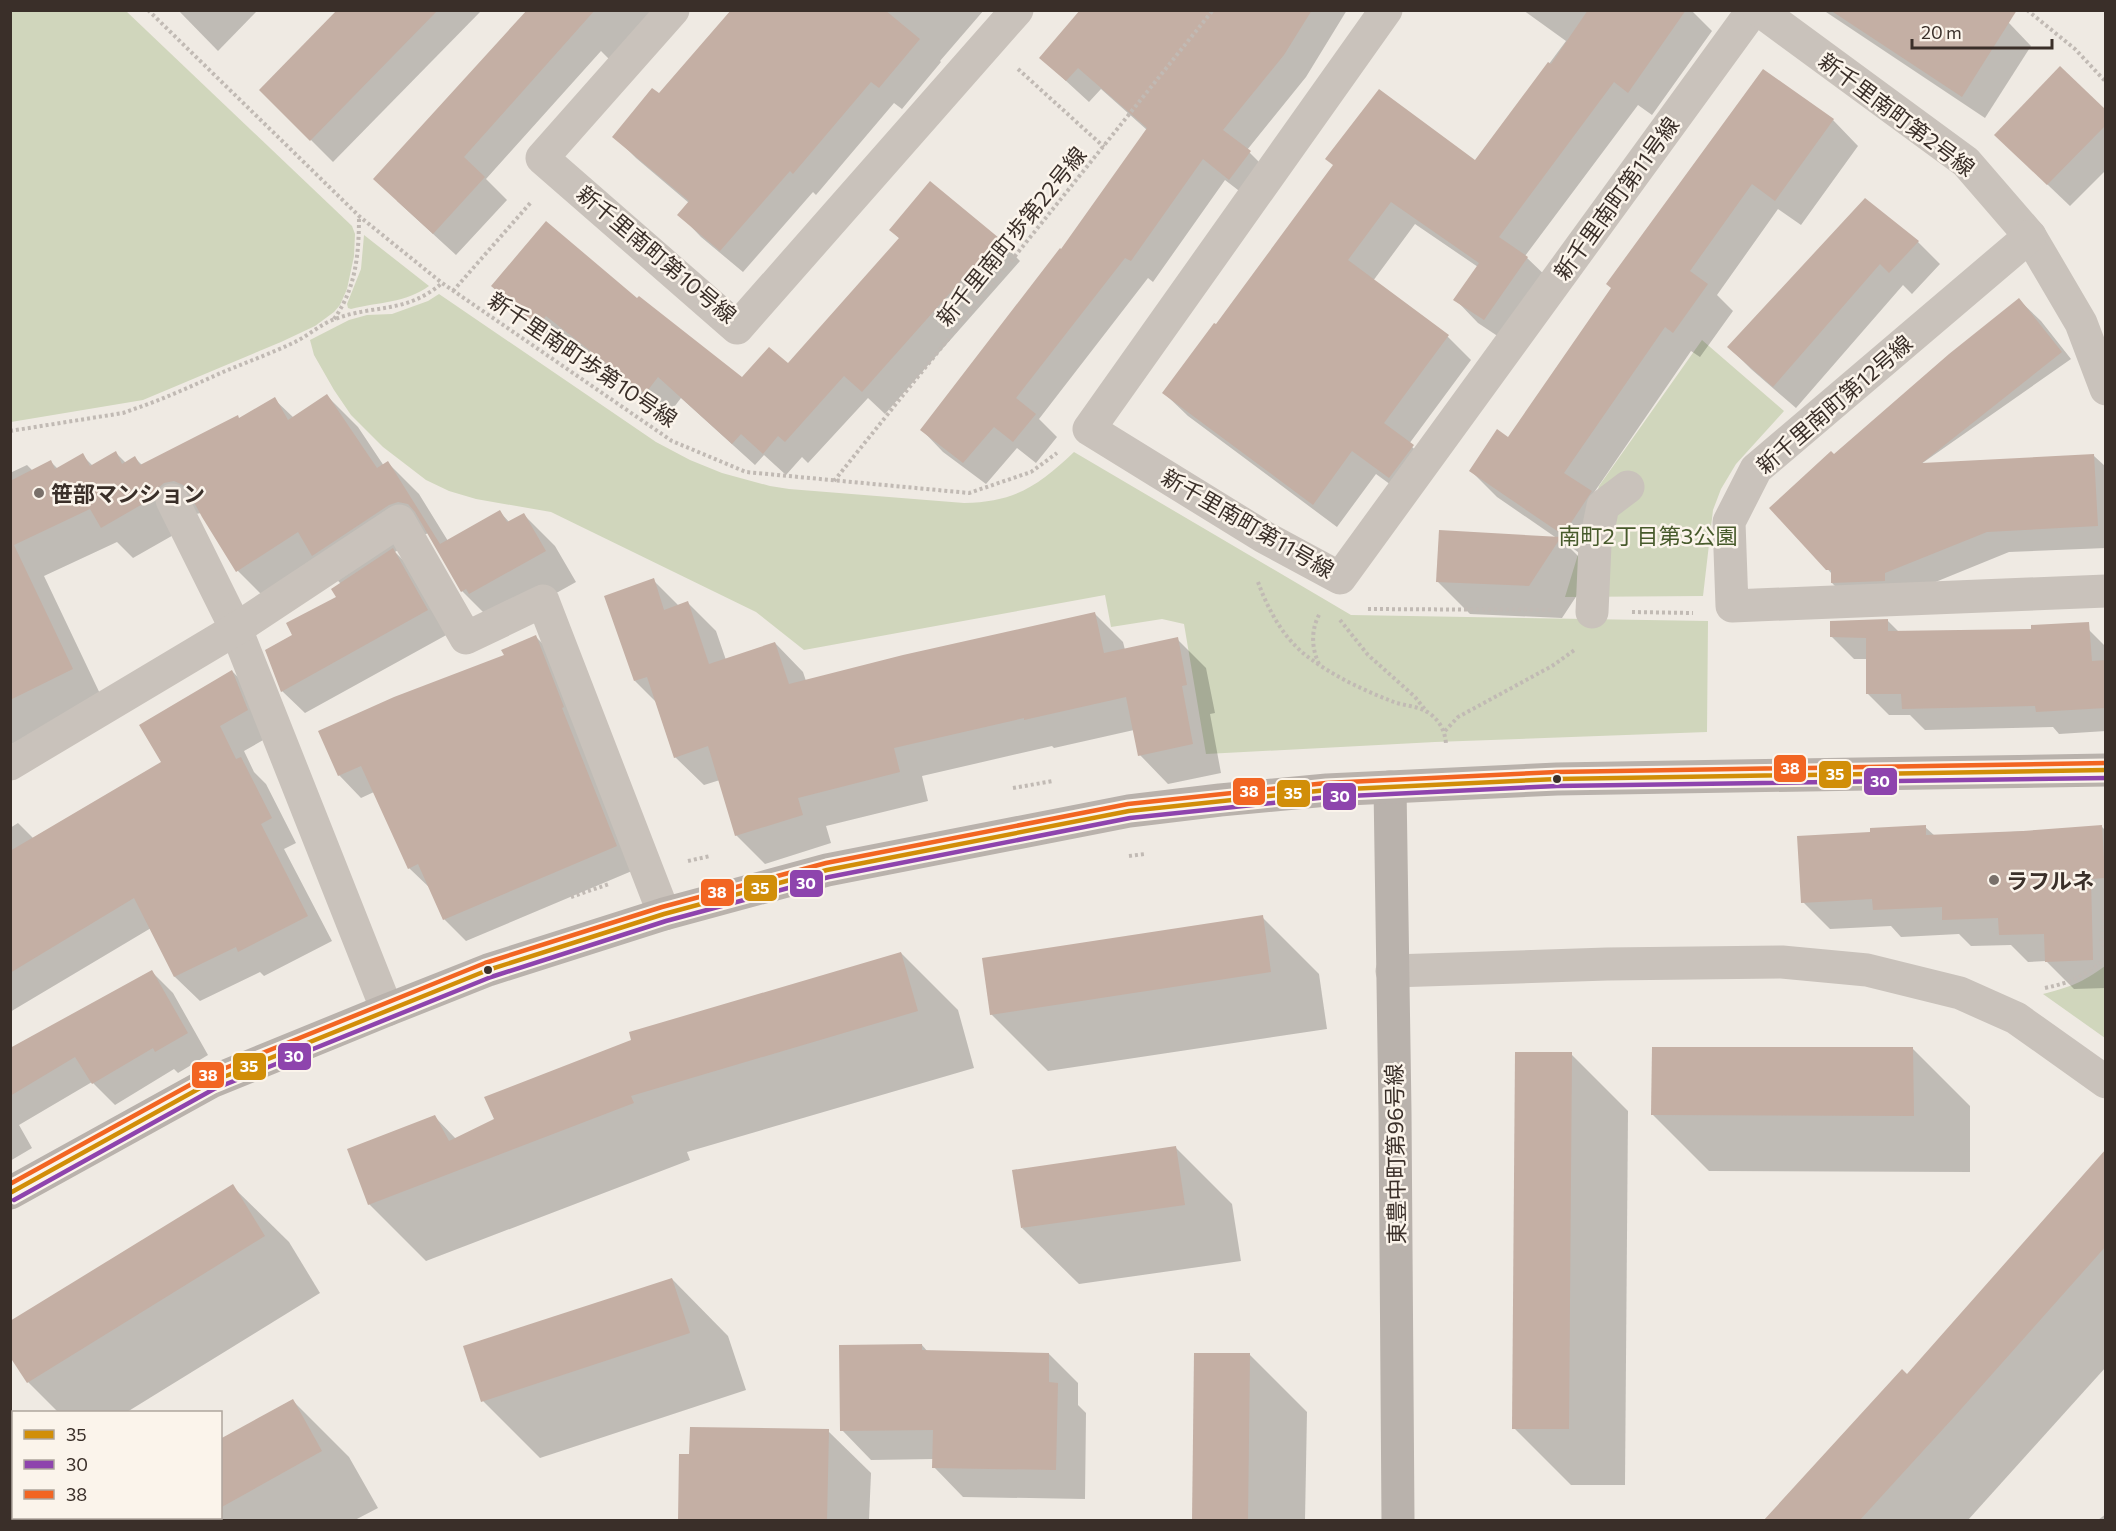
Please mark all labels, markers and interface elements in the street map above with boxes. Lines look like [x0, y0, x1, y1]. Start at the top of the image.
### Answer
scale bar [1912, 12, 2052, 50]
text: 20 m [1921, 21, 1962, 43]
street label: 新千里南町第2号線 [1814, 47, 1980, 181]
street label: 新千里南町第11号線 [1548, 111, 1684, 285]
street label: 新千里南町歩第22号線 [931, 141, 1091, 331]
street label: 新千里南町第10号線 [572, 179, 742, 329]
street label: 新千里南町歩第10号線 [484, 286, 682, 432]
street label: 新千里南町第12号線 [1751, 329, 1917, 479]
street label: 新千里南町第11号線 [1157, 463, 1339, 583]
place label: 笹部マンション [51, 480, 205, 507]
marker: 笹部マンション [32, 486, 46, 500]
park label: 南町2丁目第3公園 [1559, 522, 1737, 549]
line badge: 38 [1773, 754, 1807, 783]
text: 38 [1780, 758, 1800, 777]
line badge: 35 [1818, 760, 1852, 789]
text: 35 [1826, 764, 1844, 783]
line badge: 30 [1863, 767, 1898, 796]
text: 30 [1870, 771, 1890, 790]
unlabelled marker [1551, 773, 1563, 785]
line badge: 38 [1232, 777, 1266, 806]
line badge: 35 [1276, 779, 1311, 808]
text: 38 [1239, 781, 1259, 800]
line badge: 30 [1322, 782, 1357, 811]
text: 35 [1284, 783, 1302, 802]
text: 30 [1330, 786, 1350, 805]
place label: ラフルネ [2006, 867, 2094, 894]
line badge: 30 [789, 869, 824, 898]
text: 30 [796, 873, 816, 892]
marker: ラフルネ [1987, 873, 2001, 887]
line badge: 35 [743, 874, 778, 902]
line badge: 38 [700, 878, 735, 907]
text: 35 [751, 878, 769, 897]
text: 38 [707, 882, 727, 901]
unlabelled marker [482, 964, 494, 976]
line badge: 30 [277, 1042, 312, 1071]
text: 30 [284, 1046, 304, 1065]
line badge: 35 [232, 1052, 267, 1081]
text: 35 [240, 1056, 258, 1075]
line badge: 38 [191, 1061, 225, 1089]
street label: 東豊中町第96号線 [1380, 1063, 1410, 1245]
text: 38 [198, 1065, 218, 1084]
legend [12, 1411, 222, 1519]
text: 35 [66, 1423, 87, 1445]
text: 30 [66, 1453, 88, 1475]
text: 38 [66, 1483, 87, 1505]

